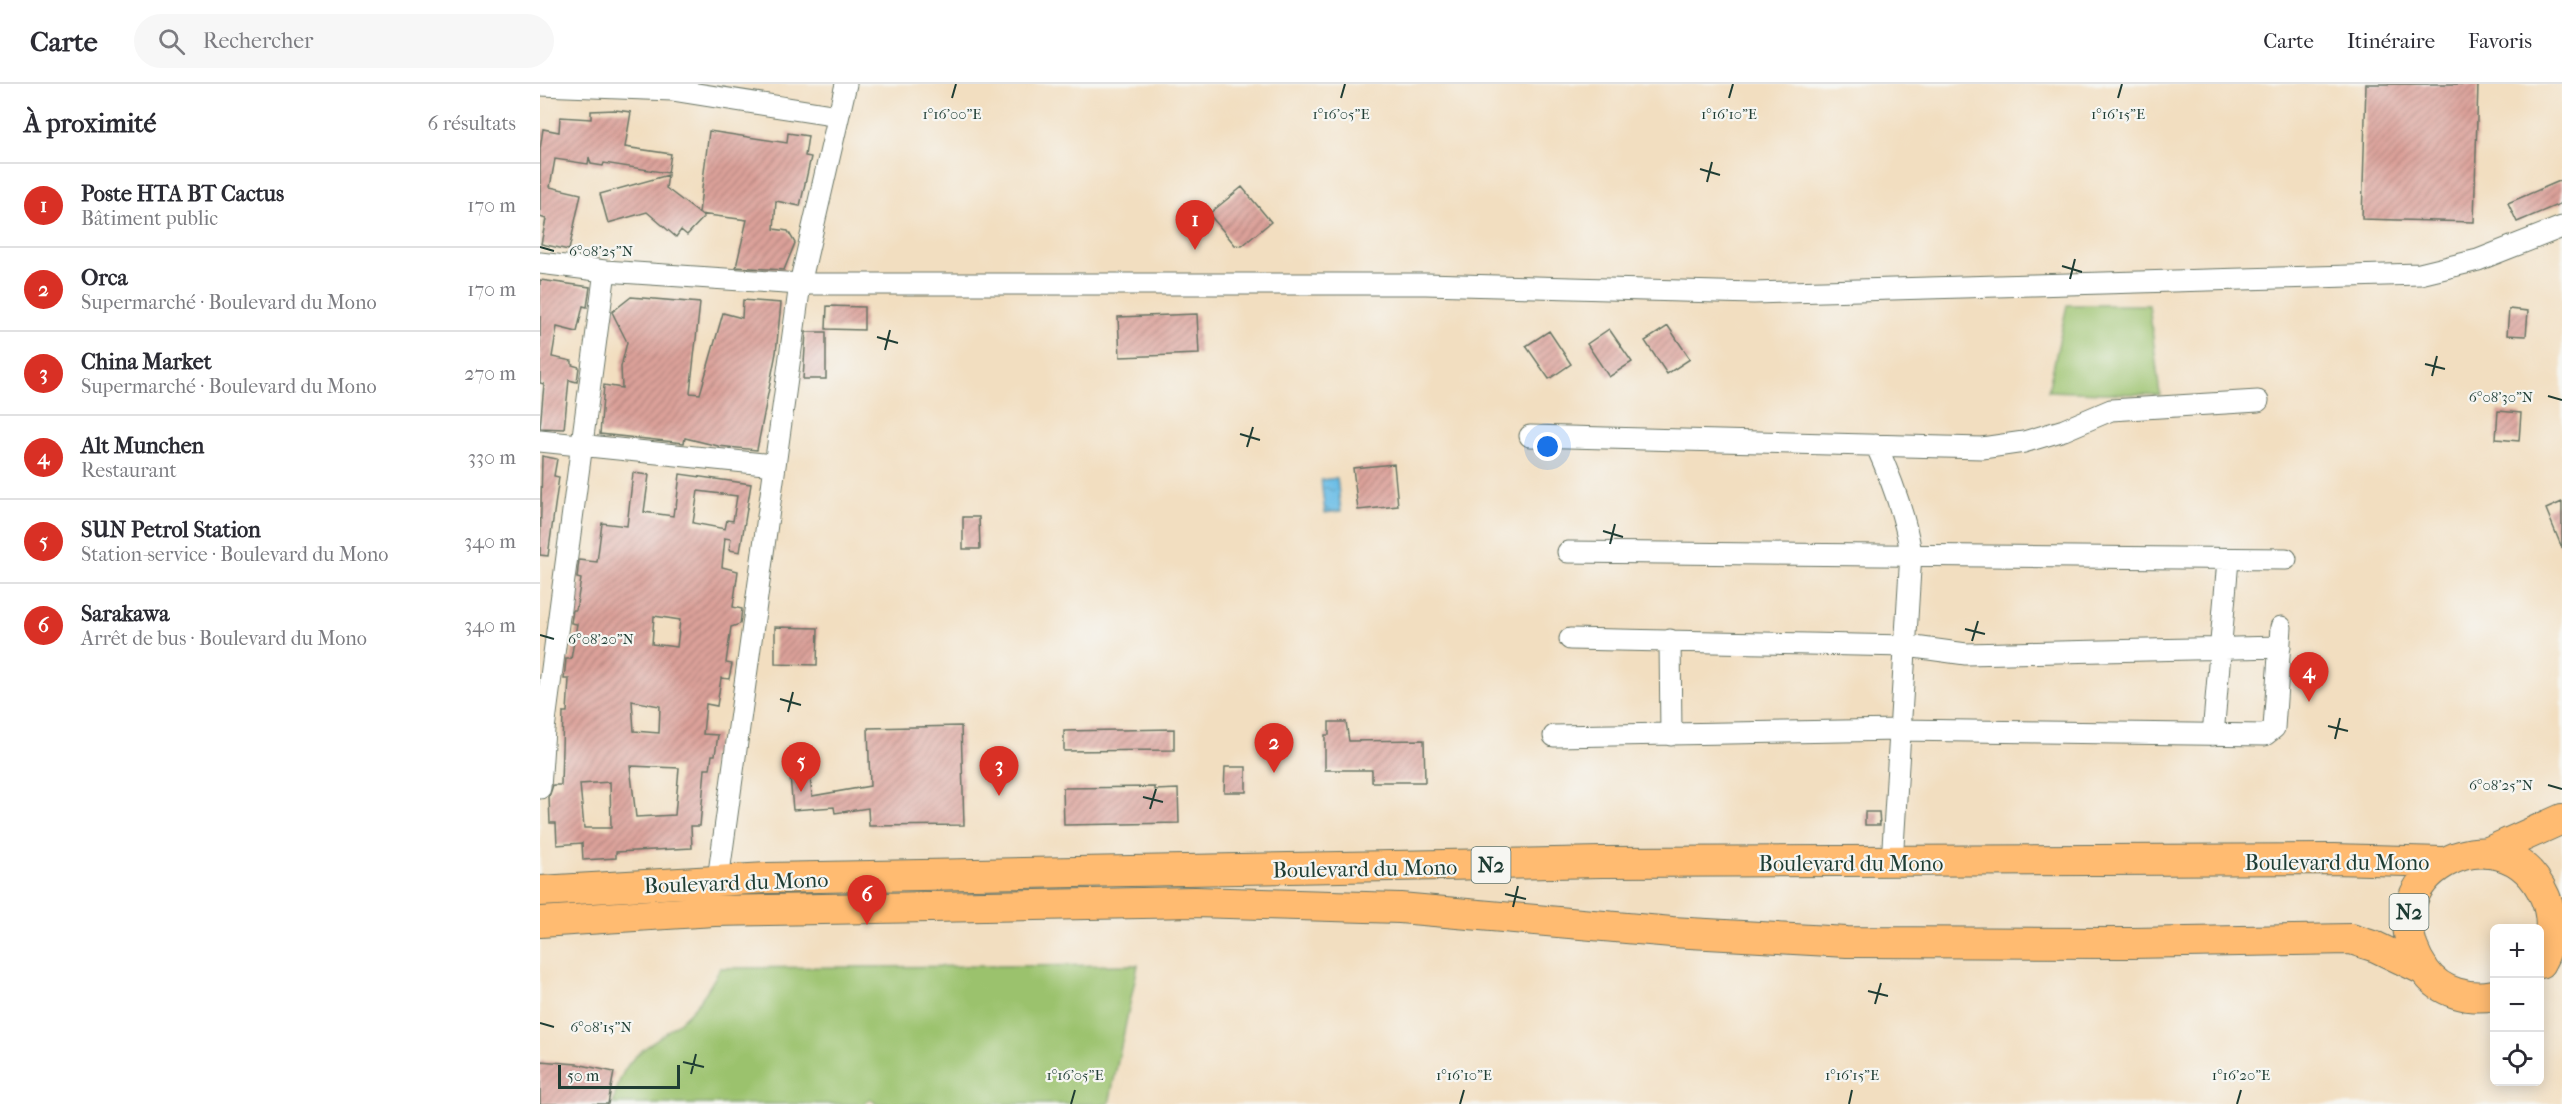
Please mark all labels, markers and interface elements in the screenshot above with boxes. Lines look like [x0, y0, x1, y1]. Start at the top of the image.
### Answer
search box [134, 14, 554, 68]
text: Carte [30, 25, 98, 58]
icon: search [155, 25, 188, 58]
text: Rechercher [203, 28, 313, 54]
text: Carte [2263, 29, 2314, 53]
text: Itinéraire [2347, 29, 2435, 53]
text: Favoris [2468, 29, 2532, 53]
text: 1°16'00"E [923, 105, 982, 123]
text: 1°16'05"E [1312, 105, 1370, 123]
text: 1°16'10"E [1701, 105, 1757, 123]
text: 1°16'15"E [2091, 105, 2145, 123]
text: À proximité [24, 108, 156, 139]
text: 6 résultats [428, 112, 516, 135]
text: Poste HTA BT Cactus [81, 181, 284, 207]
text: 1 [40, 194, 47, 217]
text: 170 m [467, 194, 516, 217]
pin: 1 [1176, 200, 1214, 250]
text: Bâtiment public [81, 207, 218, 230]
text: 6°08'25"N [569, 242, 634, 260]
text: Orca [81, 265, 128, 291]
text: 2 [38, 278, 49, 301]
text: 170 m [467, 278, 516, 301]
text: Supermarché · Boulevard du Mono [81, 291, 377, 314]
text: China Market [81, 349, 212, 375]
text: 3 [39, 362, 48, 385]
text: 270 m [464, 362, 516, 385]
text: Supermarché · Boulevard du Mono [81, 375, 377, 398]
text: 6°08'30"N [2469, 388, 2534, 406]
your location [1533, 432, 1562, 461]
text: Alt Munchen [81, 433, 204, 459]
text: 4 [38, 446, 49, 469]
text: 330 m [468, 446, 516, 469]
text: Restaurant [81, 459, 177, 482]
text: SUN Petrol Station [81, 517, 261, 543]
text: 5 [39, 530, 48, 553]
text: 340 m [464, 530, 516, 553]
text: Station-service · Boulevard du Mono [81, 543, 388, 566]
text: Sarakawa [81, 601, 169, 627]
text: 6 [38, 614, 49, 637]
text: 340 m [464, 614, 516, 637]
text: Arrêt de bus · Boulevard du Mono [81, 627, 367, 650]
text: 6°08'20"N [568, 630, 635, 648]
pin: 4 [2290, 652, 2328, 702]
pin: 2 [1254, 724, 1294, 773]
pin: 5 [782, 742, 820, 792]
pin: 3 [980, 746, 1018, 796]
text: 6°08'25"N [2469, 776, 2534, 794]
road number: N2 [1472, 847, 1510, 883]
street label: Boulevard du Mono [2245, 850, 2429, 876]
street label: Boulevard du Mono [1759, 851, 1943, 877]
street label: Boulevard du Mono [1272, 854, 1458, 884]
street label: Boulevard du Mono [643, 867, 829, 899]
pin: 6 [848, 876, 886, 925]
road number: N2 [2390, 894, 2428, 930]
map controls [2490, 924, 2544, 1086]
button: + [2490, 924, 2544, 978]
button: − [2490, 978, 2544, 1032]
text: 6°08'15"N [570, 1018, 632, 1036]
button: locate [2490, 1032, 2544, 1086]
scale bar [558, 1062, 680, 1090]
text: 50 m [567, 1066, 599, 1085]
text: 1°16'05"E [1046, 1066, 1104, 1084]
text: 1°16'10"E [1436, 1066, 1492, 1084]
text: 1°16'15"E [1825, 1066, 1879, 1084]
text: 1°16'20"E [2212, 1066, 2270, 1084]

